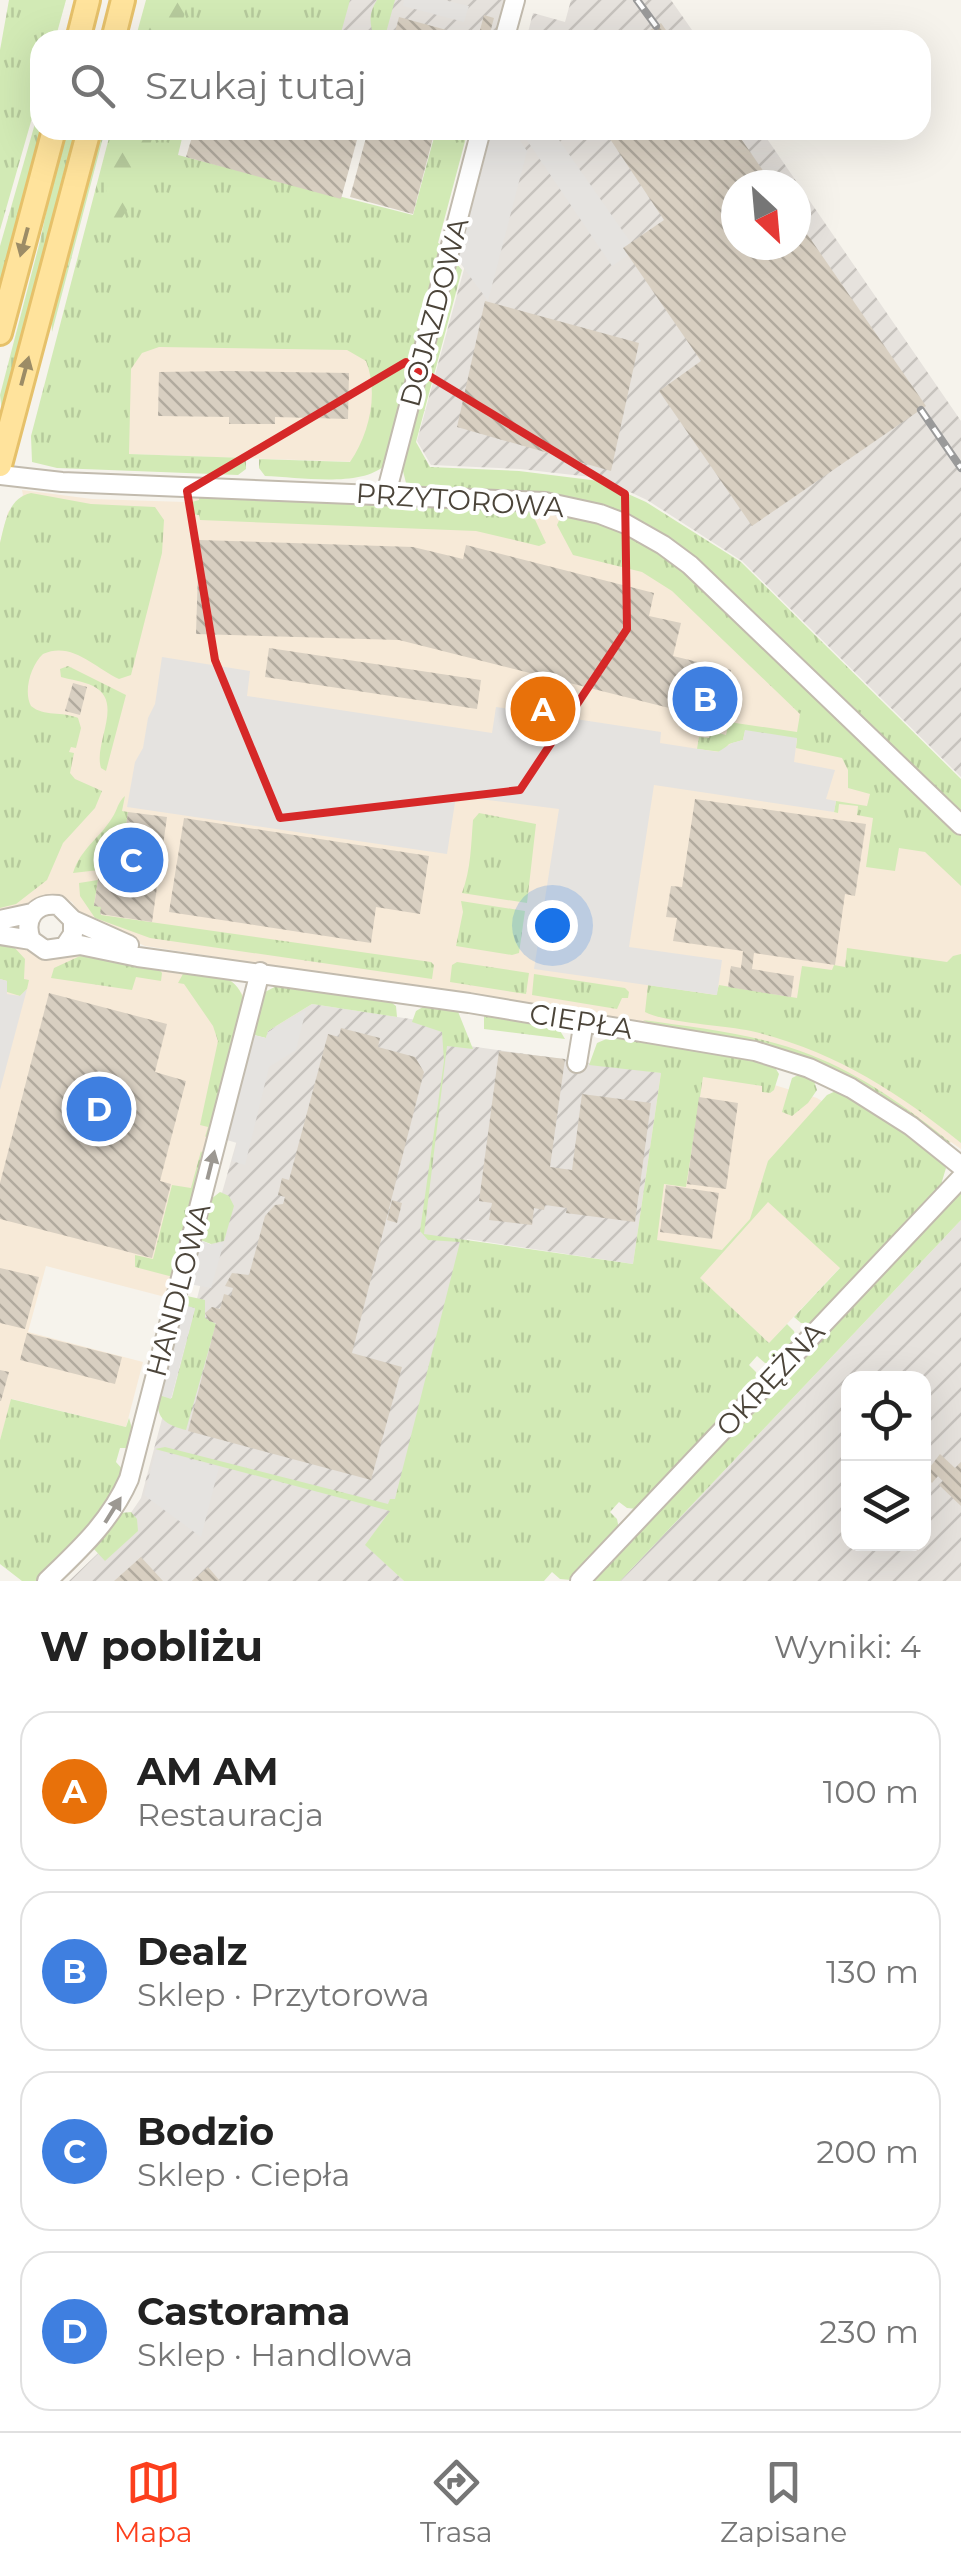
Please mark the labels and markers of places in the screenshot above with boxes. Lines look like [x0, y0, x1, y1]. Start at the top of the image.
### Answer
pin: B [672, 662, 738, 736]
pin: A [510, 672, 576, 746]
pin: C [98, 822, 164, 898]
pin: D [66, 1072, 132, 1146]

